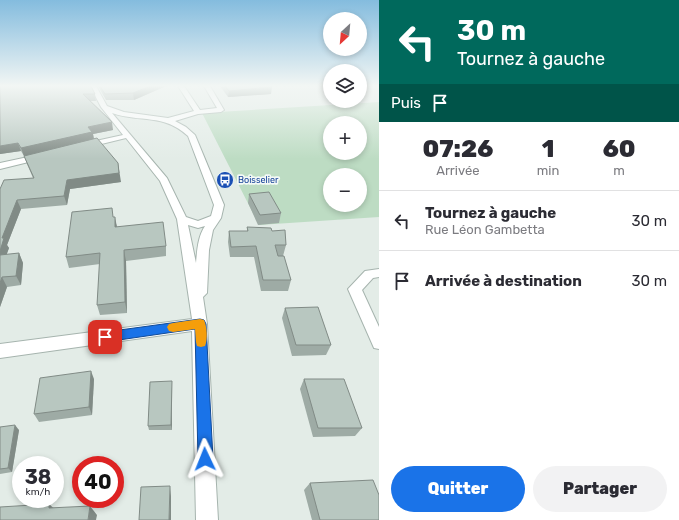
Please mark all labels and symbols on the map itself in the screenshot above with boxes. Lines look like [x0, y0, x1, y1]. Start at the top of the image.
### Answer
north arrow [323, 12, 367, 56]
bus stop icon: Boisselier [215, 170, 235, 190]
place label: Boisselier [238, 175, 279, 185]
pin [88, 320, 122, 354]
position arrow [184, 438, 226, 480]
speed limit sign: 40 [72, 456, 124, 508]

